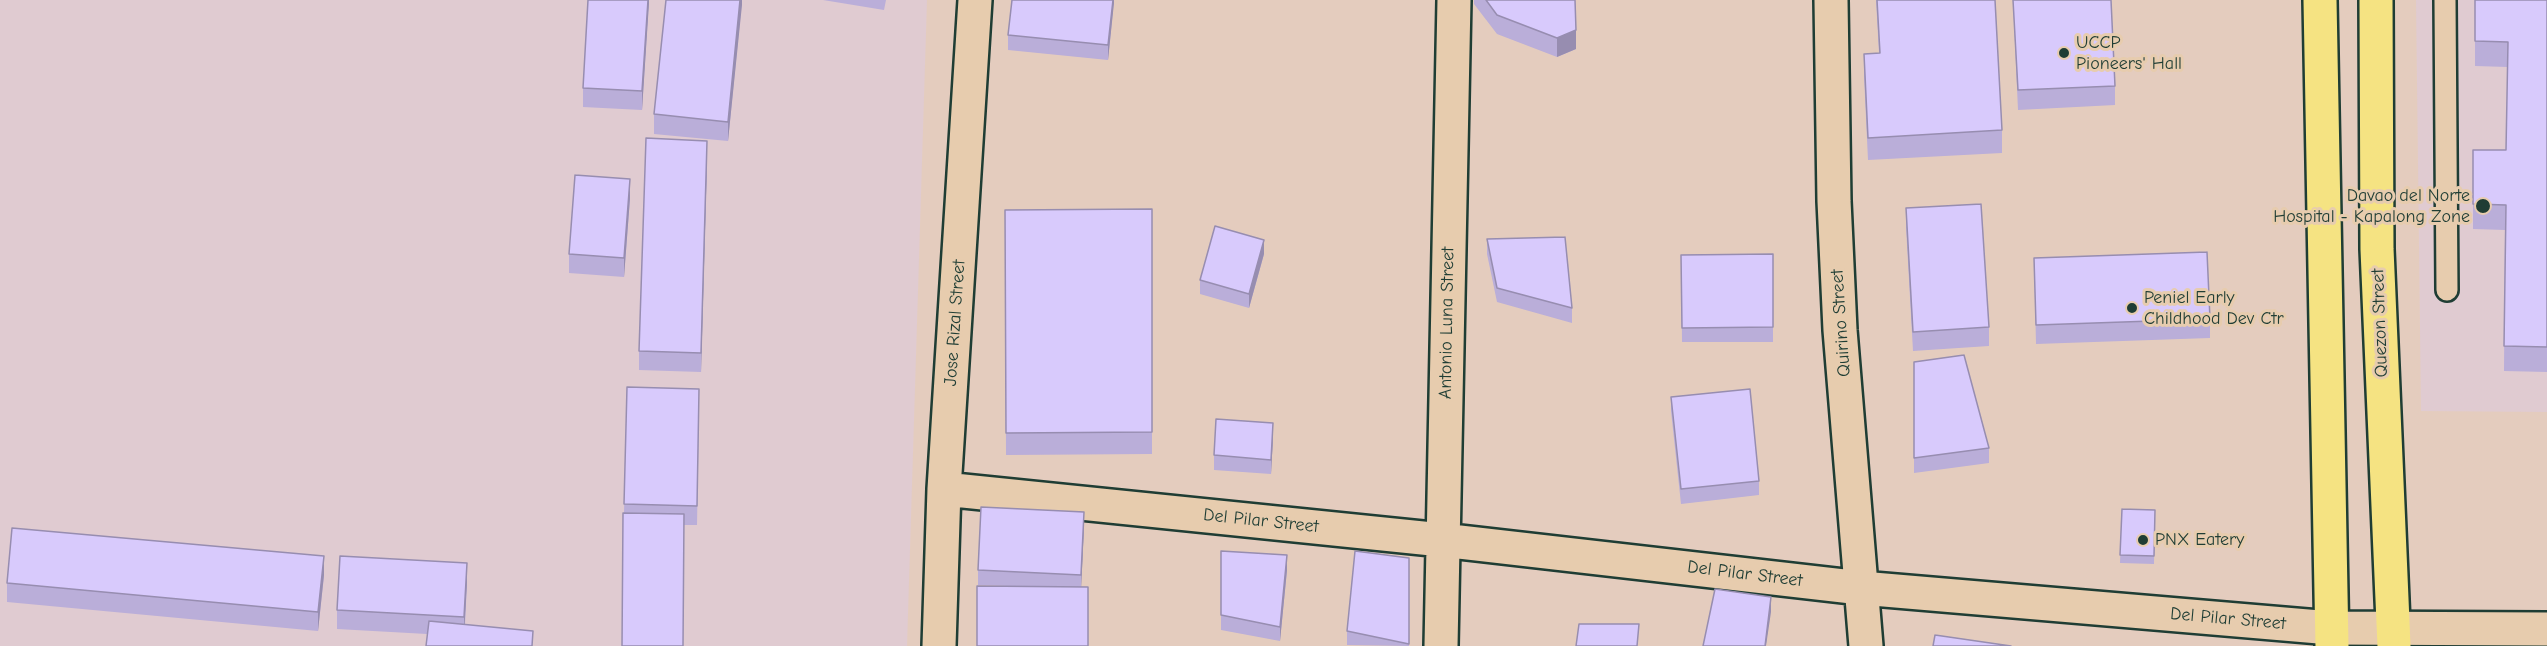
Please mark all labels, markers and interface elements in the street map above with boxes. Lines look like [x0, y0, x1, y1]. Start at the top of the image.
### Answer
place label: UCCP Pioneers' Hall [2076, 32, 2182, 74]
marker: UCCP Pioneers' Hall [2057, 46, 2071, 60]
place label: Davao del Norte Hospital - Kapalong Zone [2273, 185, 2470, 228]
marker: Davao del Norte Hospital - Kapalong Zone [2474, 197, 2492, 215]
street label: Antonio Luna Street [1435, 247, 1459, 399]
street label: Jose Rizal Street [940, 259, 970, 387]
street label: Quirino Street [1826, 268, 1856, 378]
street label: Quezon Street [2367, 268, 2393, 378]
place label: Peniel Early Childhood Dev Ctr [2144, 287, 2284, 330]
marker: Peniel Early Childhood Dev Ctr [2125, 301, 2139, 315]
street label: Del Pilar Street [1202, 504, 1320, 538]
place label: PNX Eatery [2155, 529, 2244, 551]
marker: PNX Eatery [2136, 533, 2150, 547]
street label: Del Pilar Street [1686, 556, 1804, 592]
street label: Del Pilar Street [2169, 603, 2287, 635]

